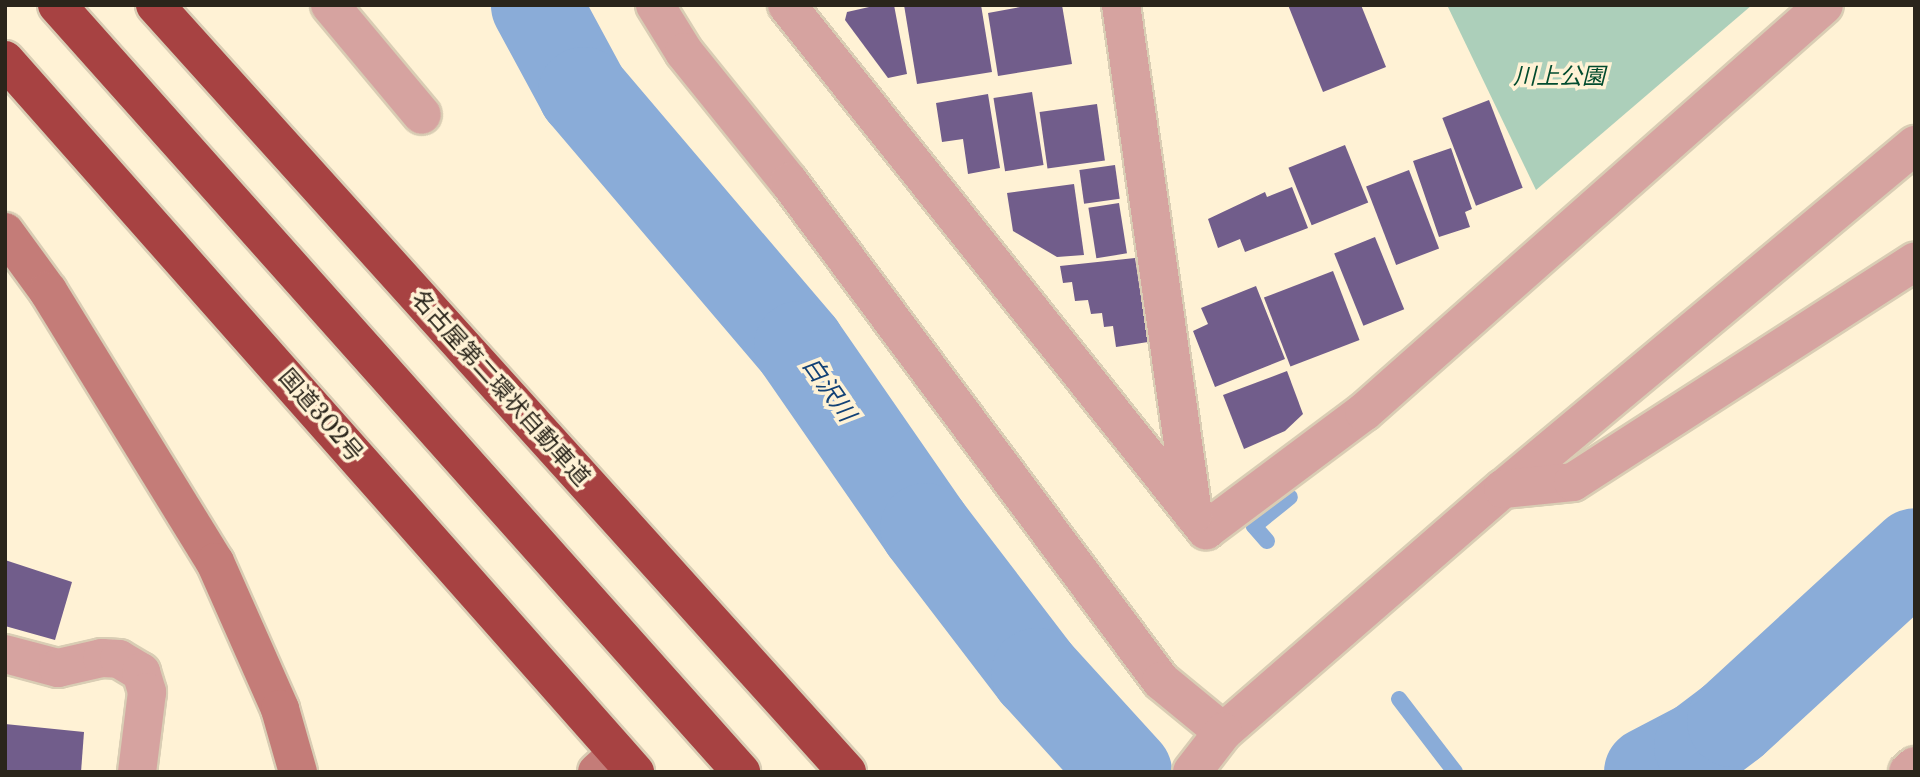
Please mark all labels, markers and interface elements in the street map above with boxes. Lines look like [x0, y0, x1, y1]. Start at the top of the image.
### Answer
park label: 川上公園 [1513, 62, 1605, 90]
street label: 名古屋第二環状自動車道 [406, 285, 596, 491]
water label: 白沢川 [797, 351, 861, 427]
street label: 国道302号 [273, 363, 369, 467]

